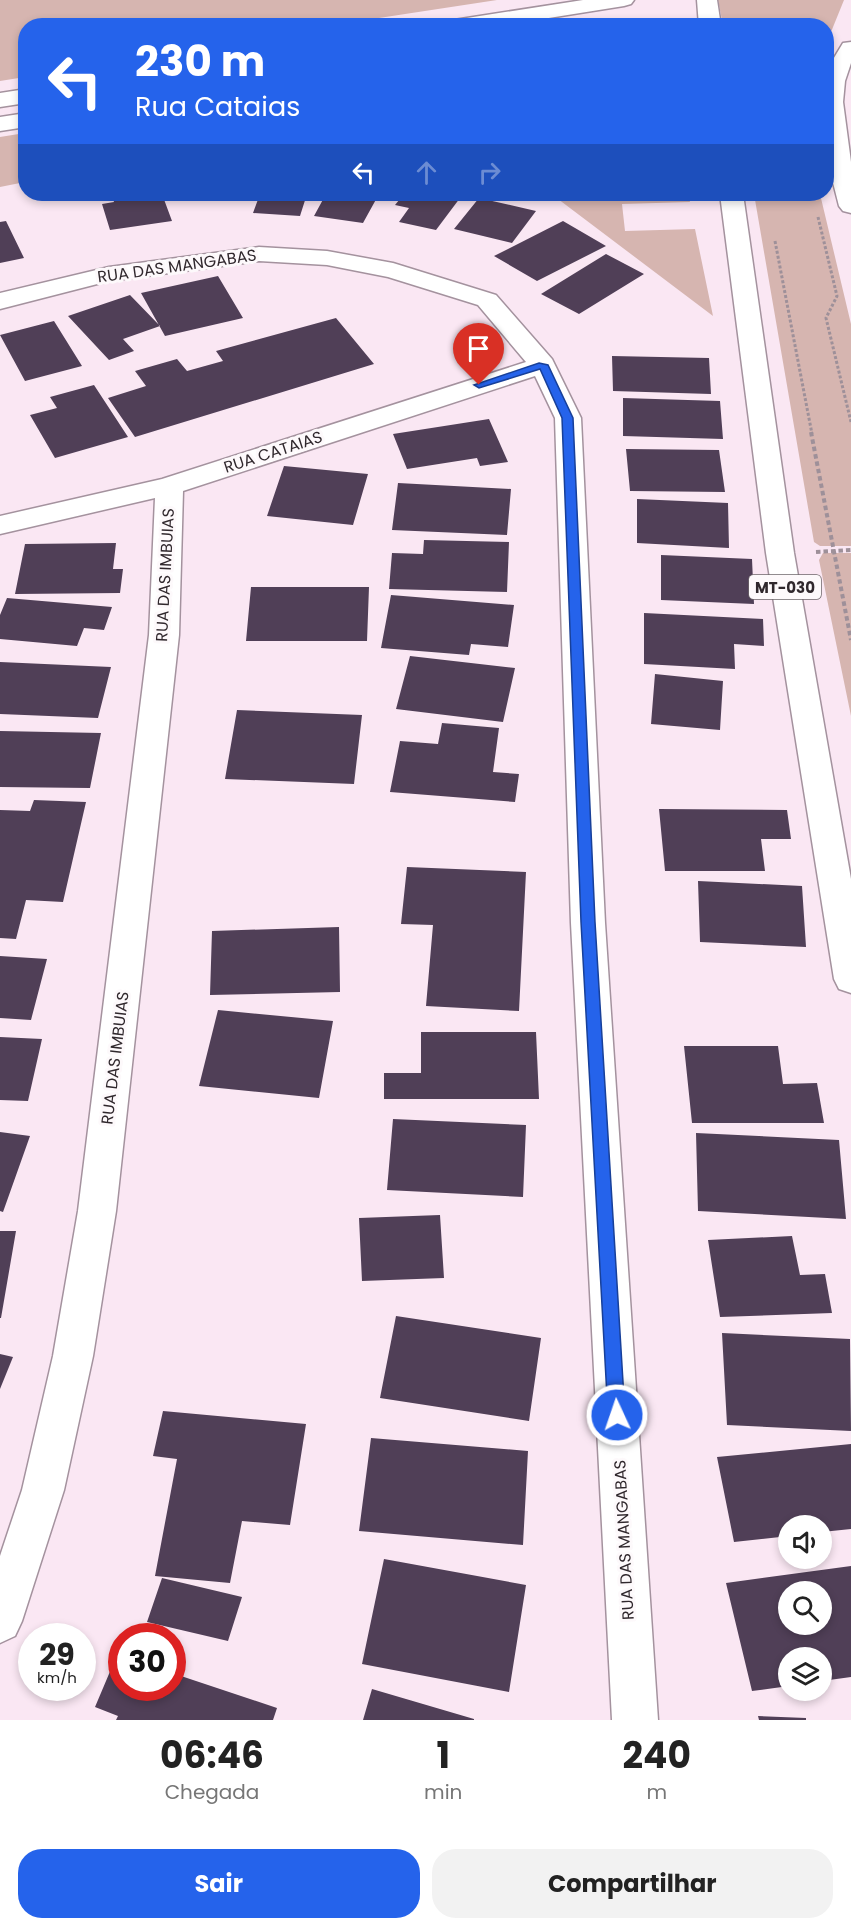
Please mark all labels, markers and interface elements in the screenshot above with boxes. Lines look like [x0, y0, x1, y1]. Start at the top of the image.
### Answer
text: 230 m [135, 32, 265, 91]
icon: left [36, 42, 114, 120]
text: Rua Cataias [135, 88, 300, 125]
icon: left [347, 156, 380, 189]
icon: ahead [410, 156, 443, 189]
icon: right [473, 156, 506, 189]
street label: RUA DAS MANGABAS [96, 243, 258, 289]
pin [453, 323, 504, 385]
icon: arrive [462, 332, 495, 365]
street label: RUA CATAIAS [221, 425, 325, 479]
street label: RUA DAS IMBUIAS [150, 508, 180, 642]
road number: MT-030 [749, 575, 821, 599]
street label: RUA DAS IMBUIAS [95, 990, 135, 1126]
position arrow [585, 1383, 649, 1447]
street label: RUA DAS MANGABAS [608, 1459, 640, 1621]
map controls [778, 1515, 832, 1701]
button: sound [778, 1515, 832, 1569]
button: search [778, 1581, 832, 1635]
speed limit sign: 30 [108, 1623, 186, 1701]
text: 29 [39, 1633, 75, 1676]
button: layers [778, 1647, 832, 1701]
text: km/h [37, 1667, 77, 1688]
text: 06:46 [160, 1730, 264, 1781]
text: 1 [436, 1730, 450, 1781]
text: 240 [623, 1730, 691, 1781]
text: Chegada [165, 1778, 259, 1806]
text: min [424, 1778, 462, 1806]
text: m [646, 1778, 667, 1806]
button: Sair [18, 1849, 420, 1918]
button: Compartilhar [432, 1849, 833, 1918]

